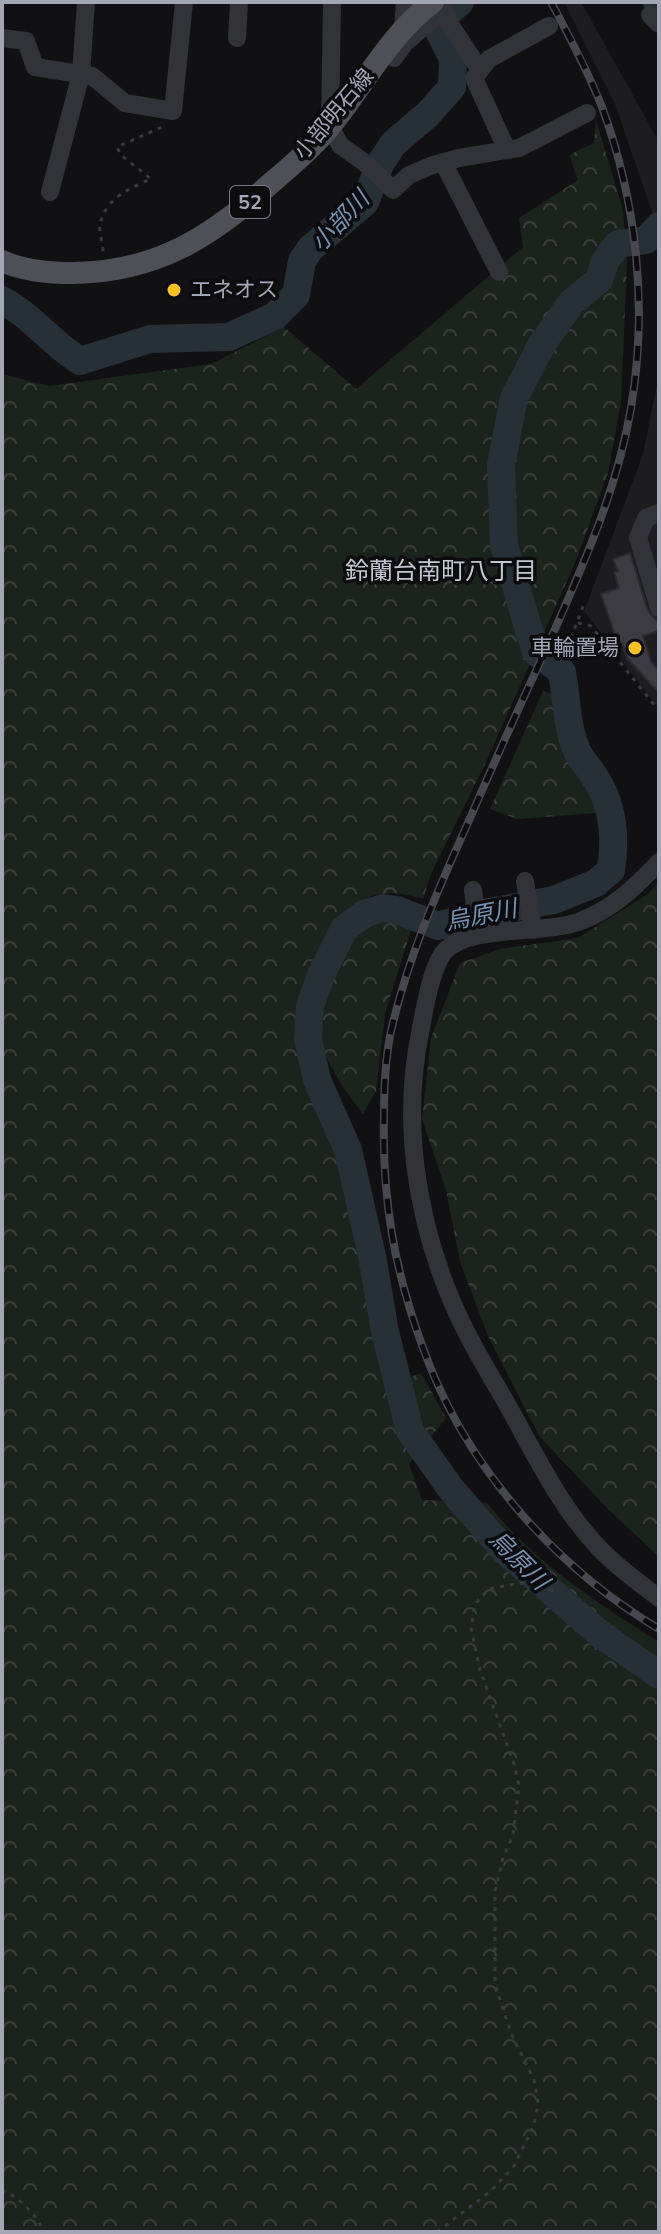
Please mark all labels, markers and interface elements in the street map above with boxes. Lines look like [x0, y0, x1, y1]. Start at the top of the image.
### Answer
street label: 小部明石線 [287, 62, 381, 166]
water label: 小部川 [304, 182, 378, 258]
road number: 52 [230, 186, 270, 218]
place label: エネオス [190, 275, 278, 305]
marker: エネオス [165, 281, 183, 299]
district label: 鈴蘭台南町八丁目 [345, 555, 537, 587]
place label: 車輪置場 [531, 633, 619, 663]
marker: 車輪置場 [626, 639, 644, 657]
water label: 烏原川 [443, 892, 522, 938]
water label: 烏原川 [482, 1523, 558, 1599]

